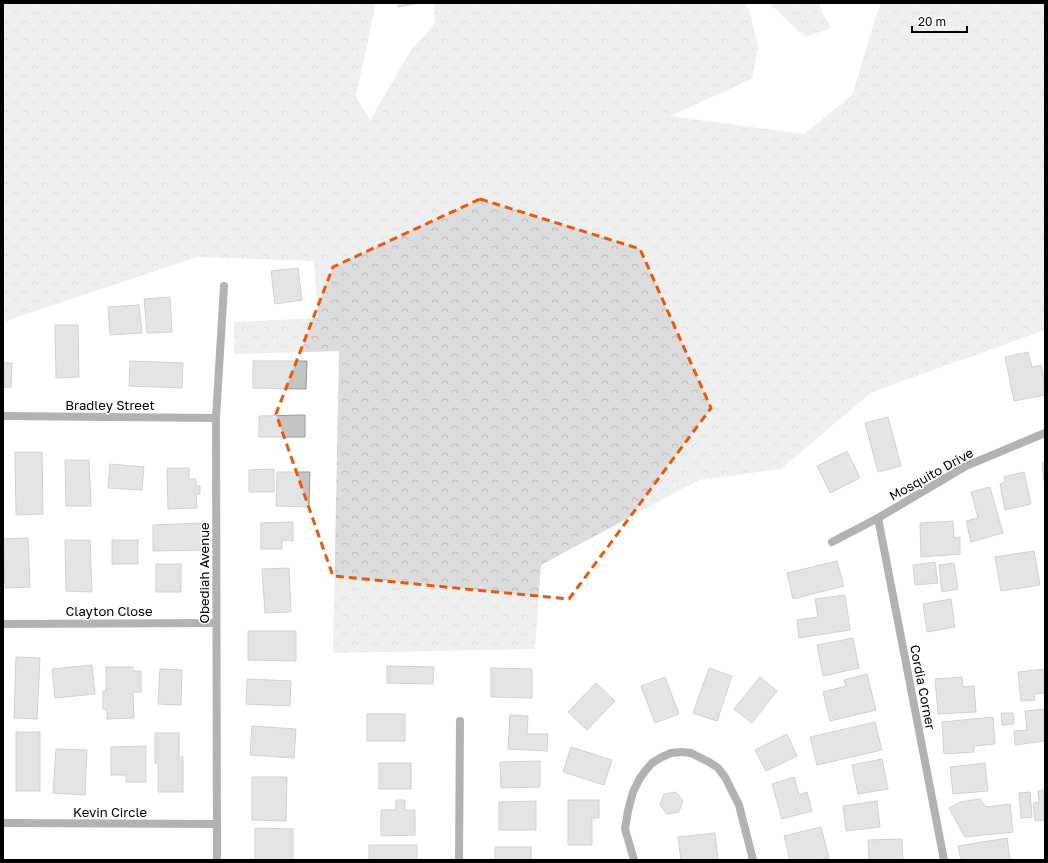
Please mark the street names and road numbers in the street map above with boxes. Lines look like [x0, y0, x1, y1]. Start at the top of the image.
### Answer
street label: Bradley Street [65, 397, 155, 413]
street label: Mosquito Drive [886, 444, 976, 504]
street label: Obediah Avenue [196, 522, 212, 624]
street label: Clayton Close [65, 603, 153, 619]
street label: Cordia Corner [907, 643, 939, 731]
street label: Kevin Circle [73, 804, 147, 820]

